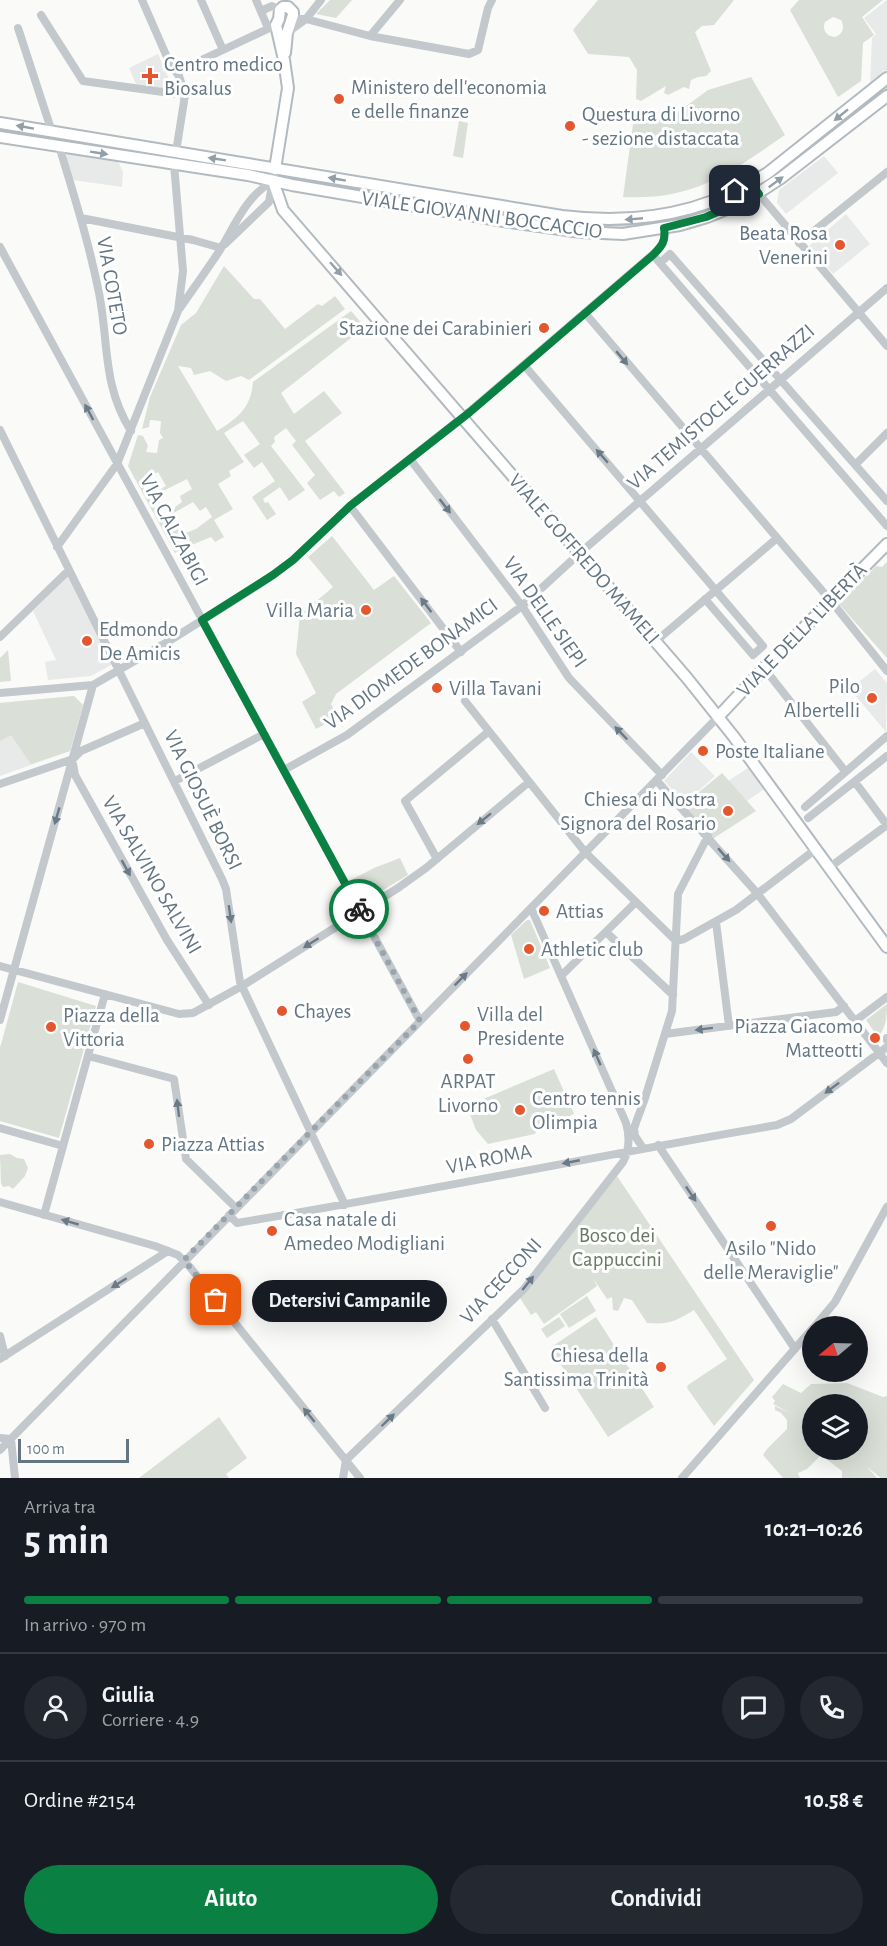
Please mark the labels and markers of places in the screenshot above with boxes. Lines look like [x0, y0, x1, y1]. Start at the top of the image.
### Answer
place label: Centro medico Biosalus [164, 54, 283, 99]
marker: Centro medico Biosalus [141, 67, 159, 85]
place label: Ministero dell'economia e delle finanze [351, 77, 547, 122]
marker: Ministero dell'economia e delle finanze [332, 92, 346, 106]
place label: Questura di Livorno - sezione distaccata [582, 104, 740, 149]
marker: Questura di Livorno - sezione distaccata [563, 119, 577, 133]
pin [709, 165, 760, 216]
place label: Beata Rosa Venerini [739, 223, 828, 268]
marker: Beata Rosa Venerini [833, 238, 847, 252]
place label: Stazione dei Carabinieri [339, 318, 532, 339]
marker: Stazione dei Carabinieri [537, 321, 551, 335]
place label: Villa Maria [266, 600, 354, 621]
marker: Villa Maria [359, 603, 373, 617]
place label: Edmondo De Amicis [99, 619, 180, 664]
marker: Edmondo De Amicis [80, 634, 94, 648]
place label: Pilo Albertelli [784, 676, 860, 721]
place label: Villa Tavani [449, 678, 542, 699]
marker: Villa Tavani [430, 681, 444, 695]
marker: Pilo Albertelli [865, 691, 879, 705]
place label: Poste Italiane [715, 741, 825, 762]
marker: Poste Italiane [696, 744, 710, 758]
place label: Chiesa di Nostra Signora del Rosario [560, 789, 716, 834]
marker: Chiesa di Nostra Signora del Rosario [721, 804, 735, 818]
place label: Attias [556, 901, 604, 922]
marker: Attias [537, 904, 551, 918]
place label: Athletic club [541, 939, 643, 960]
marker: Athletic club [522, 942, 536, 956]
place label: Chayes [294, 1001, 351, 1022]
marker: Chayes [275, 1004, 289, 1018]
place label: Villa del Presidente [477, 1004, 564, 1049]
place label: Piazza della Vittoria [63, 1005, 160, 1050]
place label: Piazza Giacomo Matteotti [734, 1016, 863, 1061]
marker: Villa del Presidente [458, 1019, 472, 1033]
marker: Piazza della Vittoria [44, 1020, 58, 1034]
marker: Piazza Giacomo Matteotti [868, 1031, 882, 1045]
marker: ARPAT Livorno [461, 1052, 475, 1066]
place label: ARPAT Livorno [438, 1071, 498, 1116]
place label: Centro tennis Olimpia [532, 1088, 641, 1133]
marker: Centro tennis Olimpia [513, 1103, 527, 1117]
place label: Piazza Attias [161, 1134, 265, 1155]
marker: Piazza Attias [142, 1137, 156, 1151]
place label: Casa natale di Amedeo Modigliani [284, 1209, 445, 1254]
marker: Asilo "Nido delle Meraviglie" [764, 1219, 778, 1233]
marker: Casa natale di Amedeo Modigliani [265, 1224, 279, 1238]
place label: Asilo "Nido delle Meraviglie" [703, 1238, 839, 1283]
pin [190, 1274, 241, 1325]
callout: Detersivi Campanile [252, 1279, 447, 1321]
place label: Chiesa della Santissima Trinità [504, 1345, 649, 1390]
marker: Chiesa della Santissima Trinità [654, 1360, 668, 1374]

